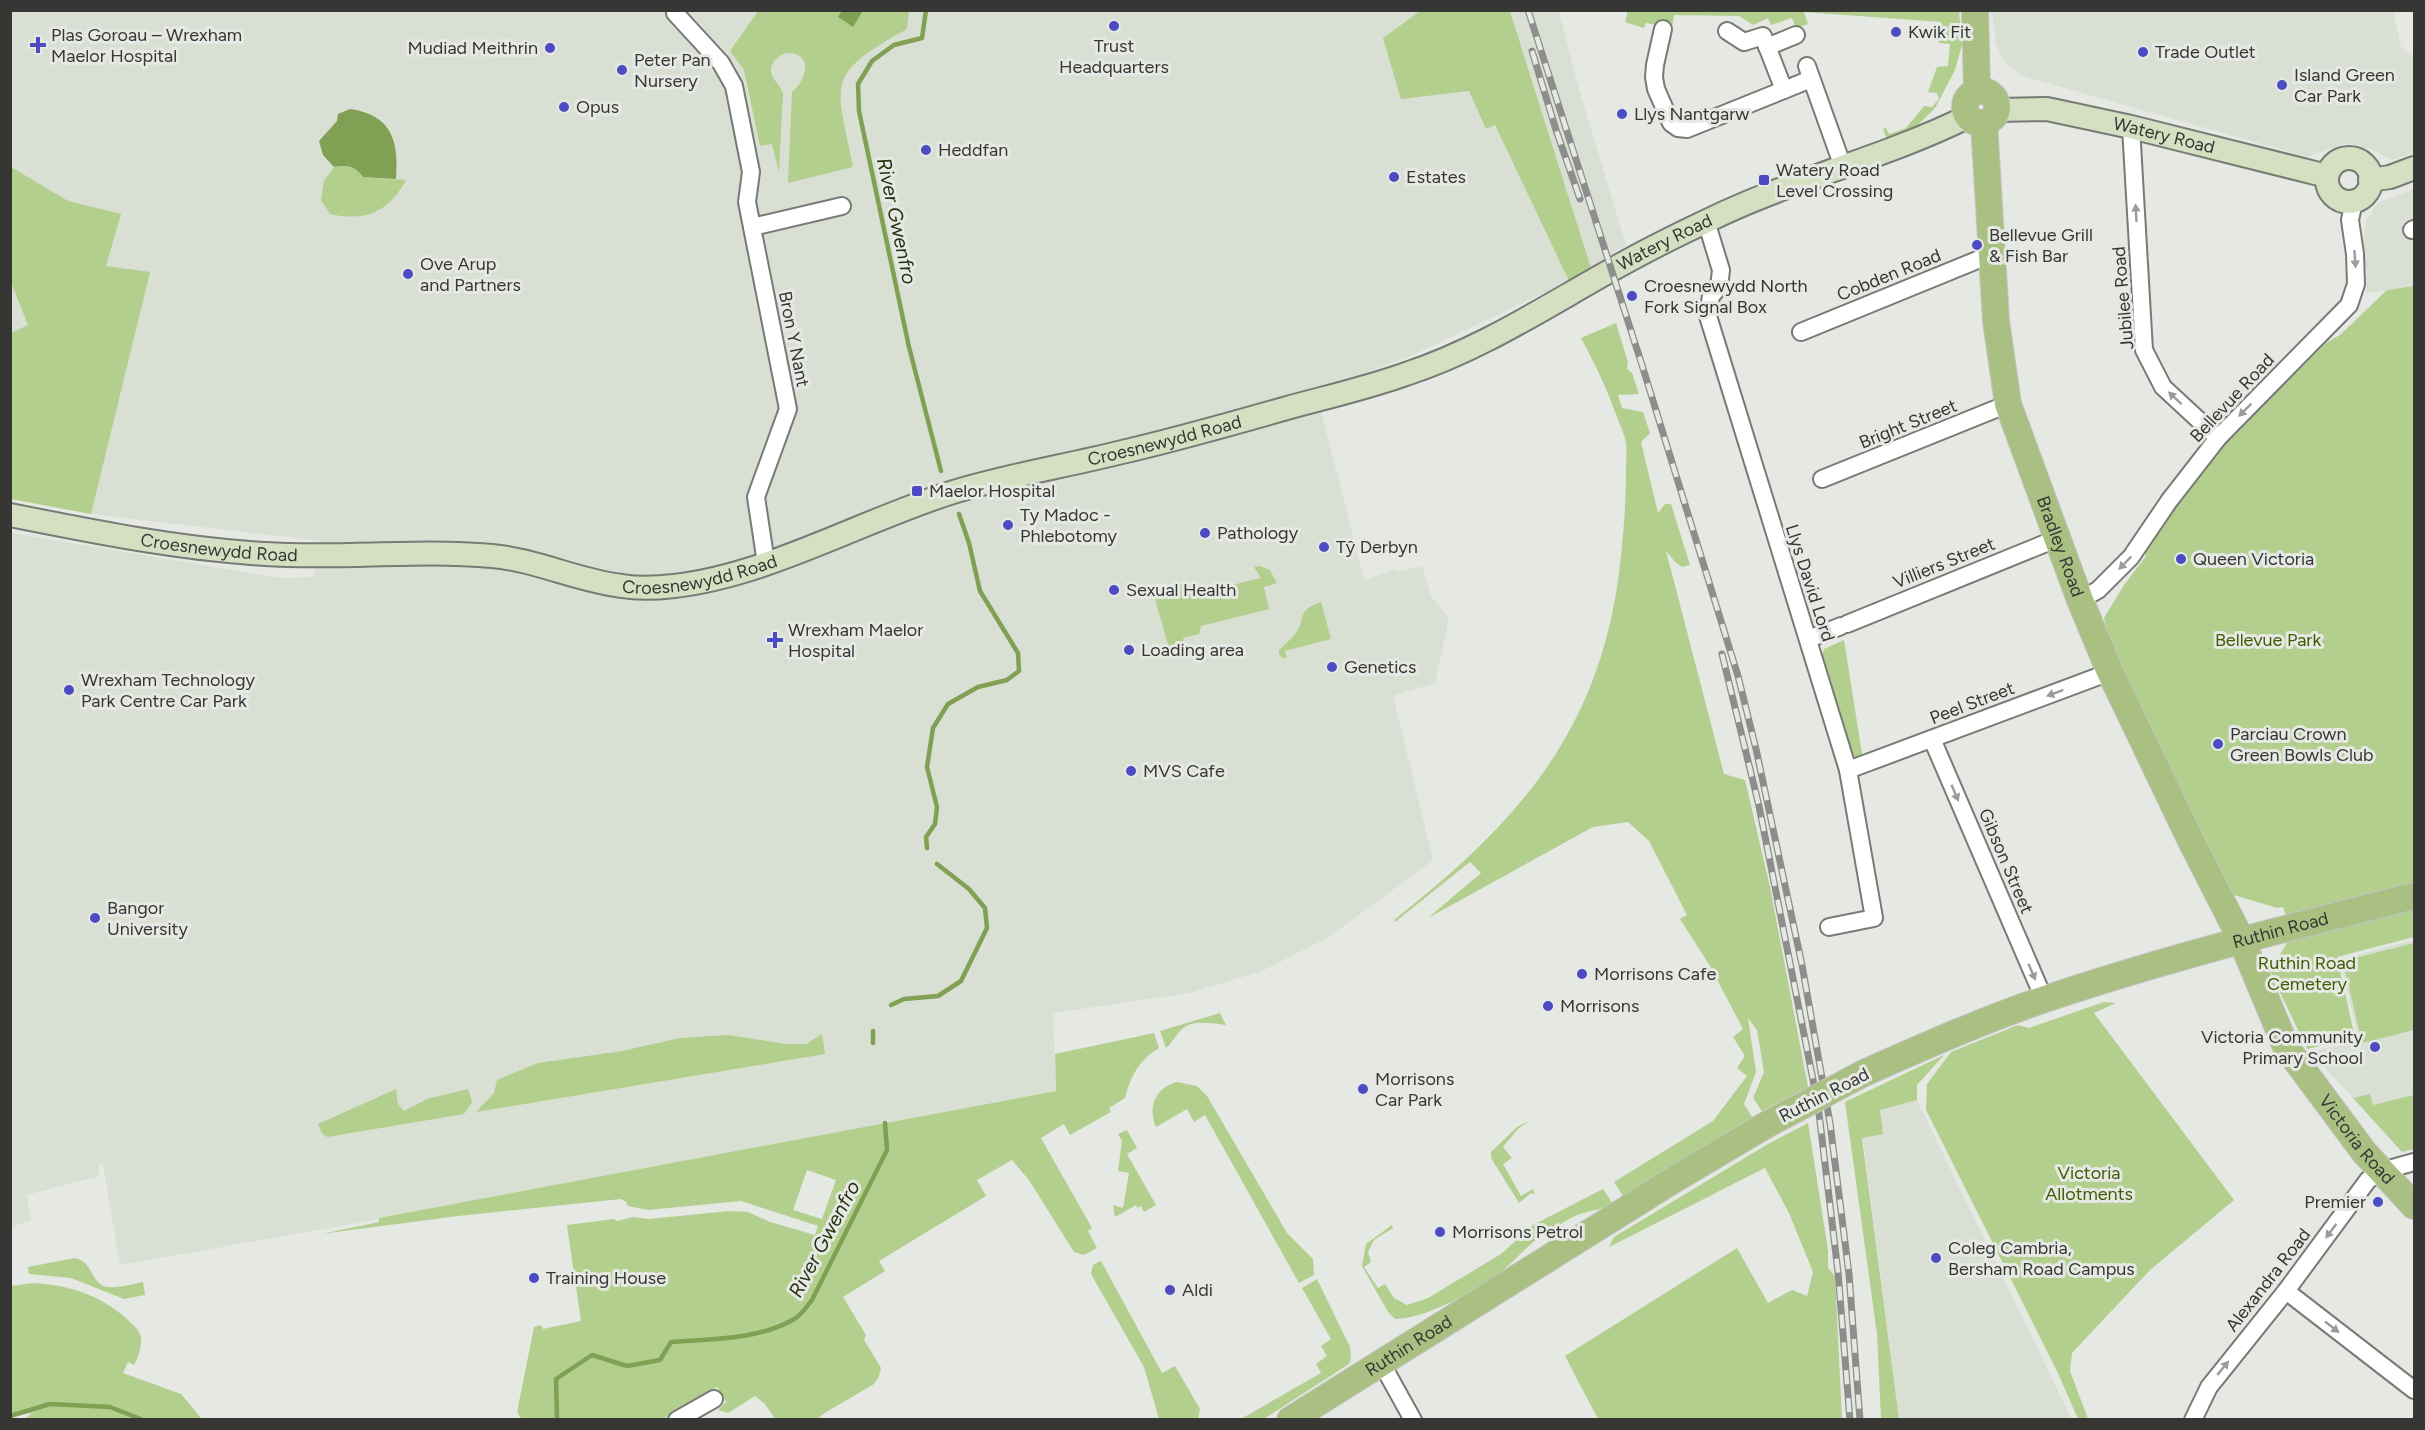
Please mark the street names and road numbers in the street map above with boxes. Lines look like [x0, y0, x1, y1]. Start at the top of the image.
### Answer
street label: Watery Road [2111, 113, 2217, 159]
street label: Watery Road [1613, 209, 1716, 276]
street label: Cobden Road [1834, 244, 1944, 306]
street label: Jubilee Road [2108, 245, 2138, 351]
street label: Bron Y Nant [774, 289, 814, 389]
street label: Bellevue Road [2185, 349, 2279, 447]
street label: Bright Street [1856, 394, 1960, 454]
street label: Croesnewydd Road [1086, 410, 1244, 471]
street label: Bradley Road [2032, 493, 2089, 600]
street label: Llys David Lord [1781, 522, 1839, 644]
street label: Croesnewydd Road [139, 529, 298, 566]
street label: Villiers Street [1890, 533, 1998, 593]
street label: Croesnewydd Road [621, 550, 780, 599]
street label: Peel Street [1927, 677, 2018, 729]
street label: Gibson Street [1974, 805, 2038, 917]
street label: Ruthin Road [2230, 907, 2331, 953]
street label: Ruthin Road [1775, 1063, 1873, 1127]
street label: Victoria Road [2314, 1090, 2399, 1189]
street label: Alexandra Road [2221, 1224, 2315, 1336]
street label: Ruthin Road [1361, 1310, 1456, 1381]

